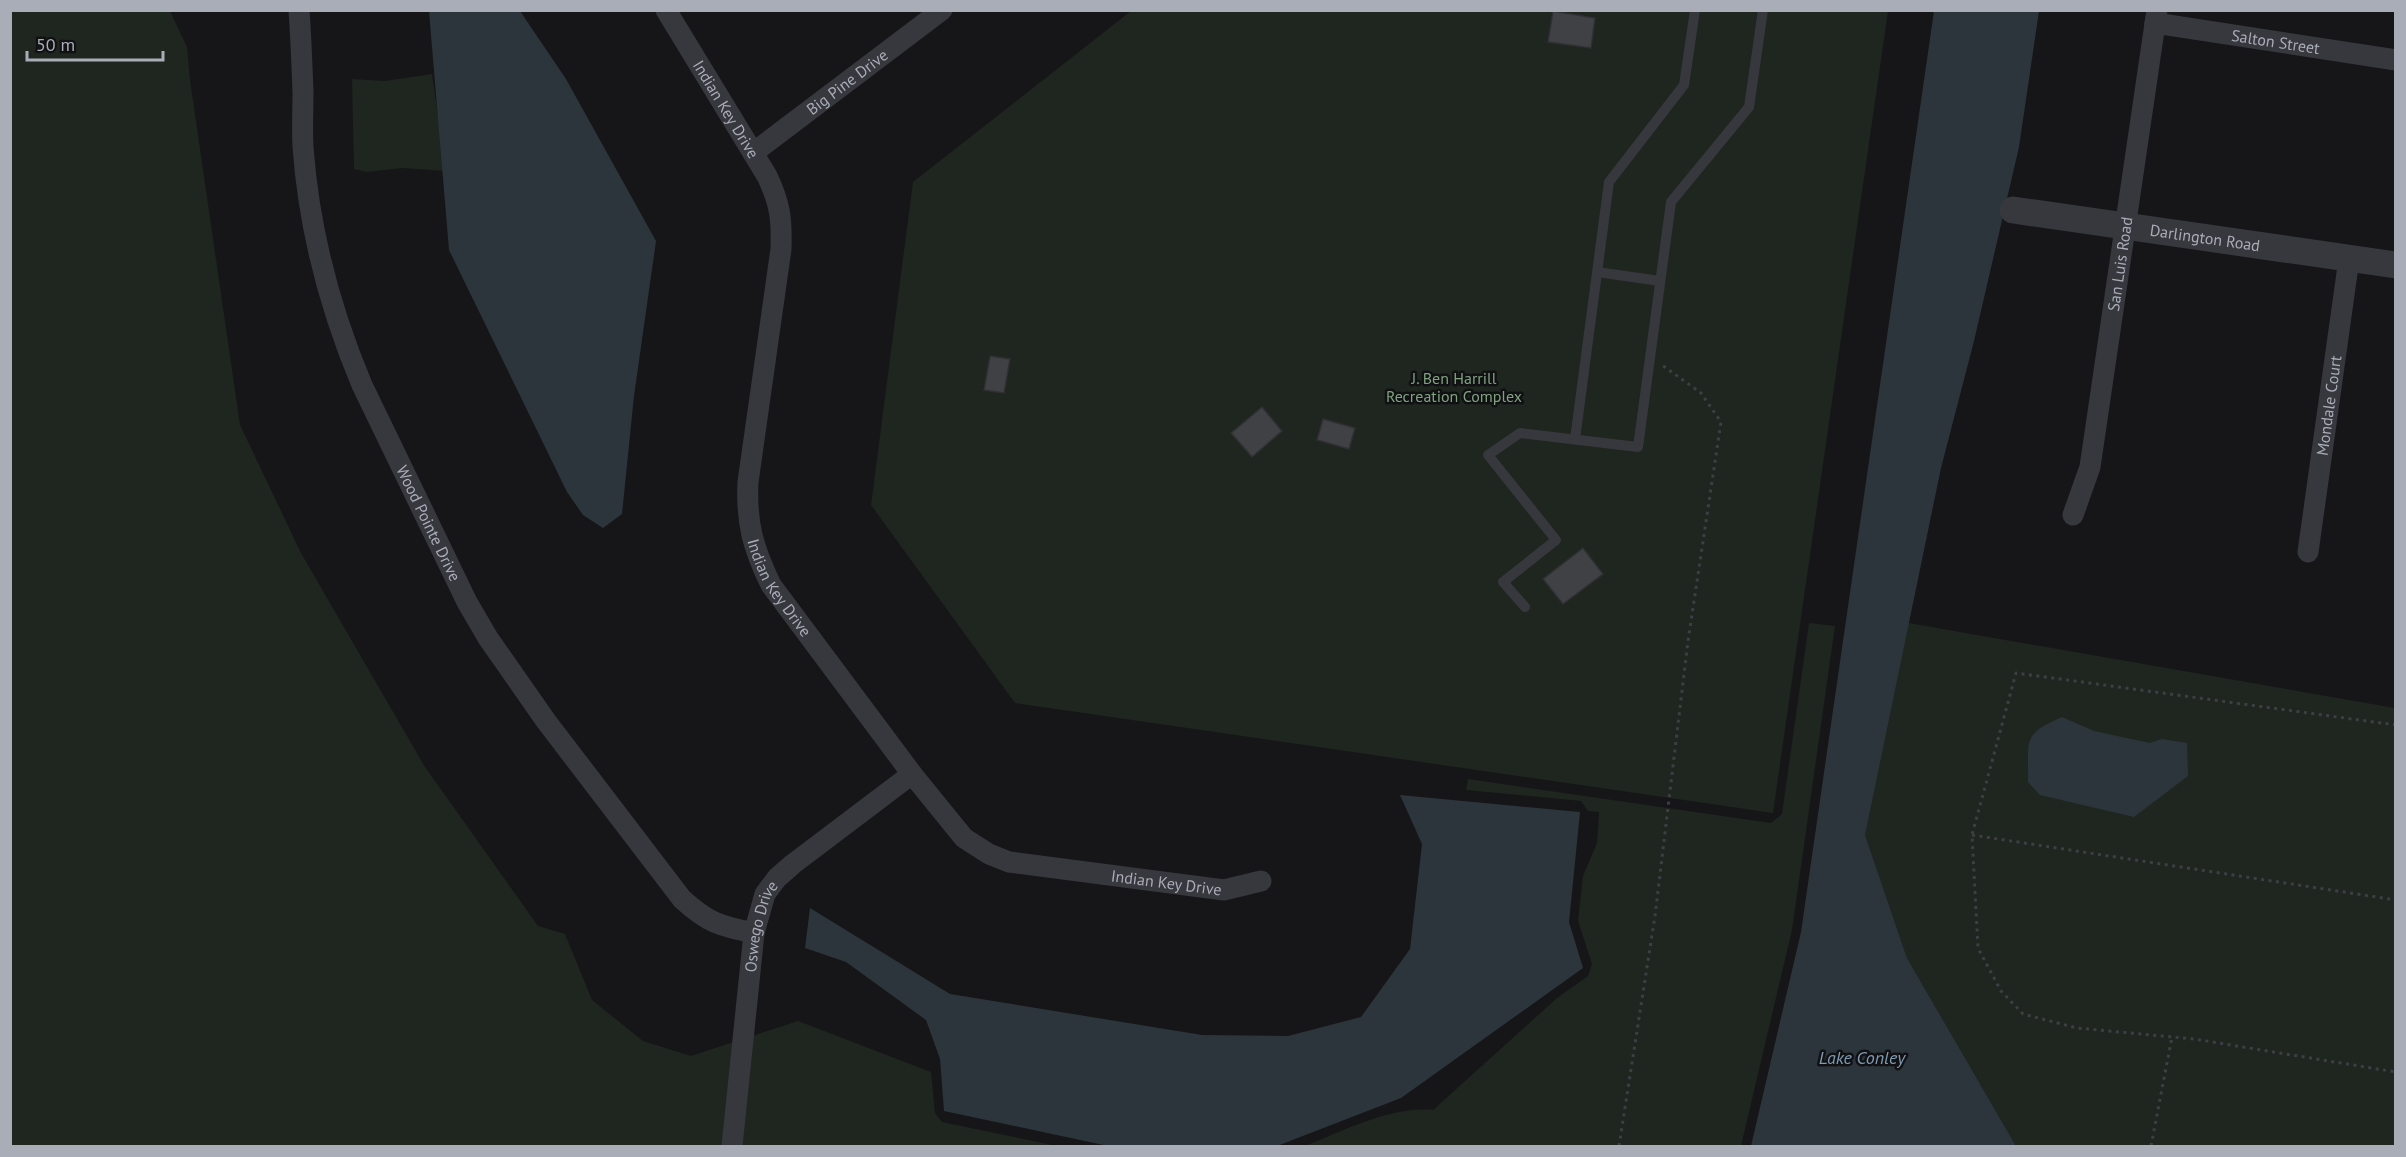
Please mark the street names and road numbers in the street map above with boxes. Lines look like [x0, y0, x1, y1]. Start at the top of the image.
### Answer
street label: Salton Street [2230, 25, 2322, 58]
street label: Big Pine Drive [802, 45, 892, 119]
street label: Indian Key Drive [689, 56, 764, 162]
street label: San Luis Road [2103, 216, 2137, 313]
street label: Darlington Road [2149, 220, 2261, 255]
street label: Mondale Court [2312, 354, 2345, 457]
street label: Wood Pointe Drive [392, 462, 465, 584]
street label: Indian Key Drive [743, 536, 816, 640]
street label: Indian Key Drive [1110, 865, 1223, 900]
street label: Oswego Drive [740, 876, 782, 973]

